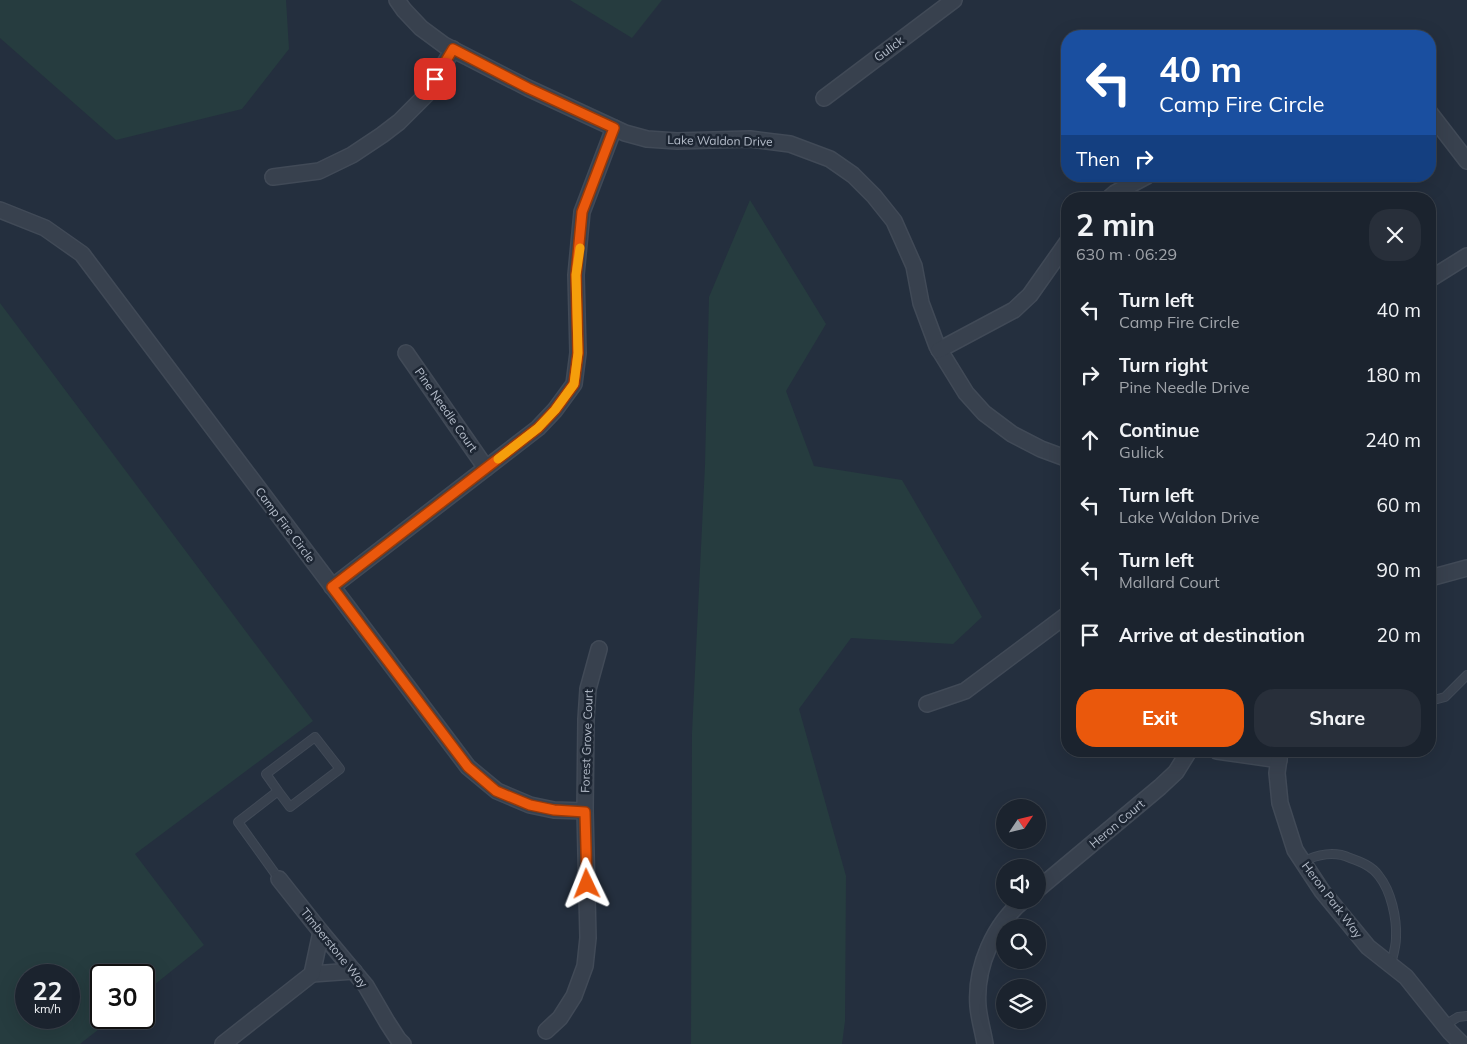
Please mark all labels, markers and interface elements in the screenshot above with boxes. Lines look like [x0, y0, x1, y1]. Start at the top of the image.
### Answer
street label: Gulick [871, 32, 907, 65]
text: 40 m [1159, 47, 1242, 91]
icon: left [1076, 50, 1141, 115]
pin [414, 58, 456, 100]
icon: arrive [421, 65, 449, 93]
text: Camp Fire Circle [1159, 90, 1325, 118]
street label: Lake Waldon Drive [667, 132, 773, 149]
icon: right [1130, 145, 1158, 173]
text: Then [1076, 147, 1120, 171]
text: 2 min [1076, 206, 1155, 244]
button: close [1369, 209, 1421, 261]
text: 630 m · 06:29 [1076, 244, 1177, 264]
text: Turn left [1119, 288, 1194, 312]
icon: left [1076, 296, 1104, 324]
text: 40 m [1377, 298, 1421, 322]
text: Camp Fire Circle [1119, 312, 1239, 332]
text: Turn right [1119, 353, 1208, 377]
icon: right [1076, 361, 1104, 389]
text: 180 m [1365, 363, 1421, 387]
street label: Pine Needle Court [412, 365, 481, 455]
text: Pine Needle Drive [1119, 377, 1250, 397]
text: Continue [1119, 418, 1199, 442]
icon: ahead [1076, 426, 1104, 454]
text: 240 m [1365, 428, 1421, 452]
text: Gulick [1119, 442, 1164, 462]
text: Turn left [1119, 483, 1194, 507]
street label: Camp Fire Circle [252, 484, 319, 565]
icon: left [1076, 491, 1104, 519]
text: 60 m [1377, 493, 1421, 517]
text: Lake Waldon Drive [1119, 507, 1259, 527]
text: Turn left [1119, 548, 1194, 572]
icon: left [1076, 556, 1104, 584]
text: 90 m [1377, 558, 1421, 582]
text: Mallard Court [1119, 572, 1220, 592]
icon: arrive [1076, 621, 1104, 649]
text: Arrive at destination [1119, 623, 1305, 647]
text: 20 m [1377, 623, 1421, 647]
street label: Forest Grove Court [577, 689, 596, 793]
button: Exit [1076, 689, 1244, 747]
button: Share [1254, 689, 1421, 747]
street label: Heron Court [1086, 796, 1147, 851]
north arrow [996, 799, 1046, 849]
map controls [996, 799, 1046, 1029]
position arrow [560, 857, 612, 909]
button: sound [996, 859, 1046, 909]
street label: Heron Park Way [1299, 859, 1366, 941]
street label: Timberstone Way [298, 905, 372, 991]
button: search [996, 919, 1046, 969]
speed limit sign: 30 [90, 964, 155, 1029]
text: 22 [32, 975, 63, 1006]
button: layers [996, 979, 1046, 1029]
text: km/h [34, 1001, 61, 1016]

